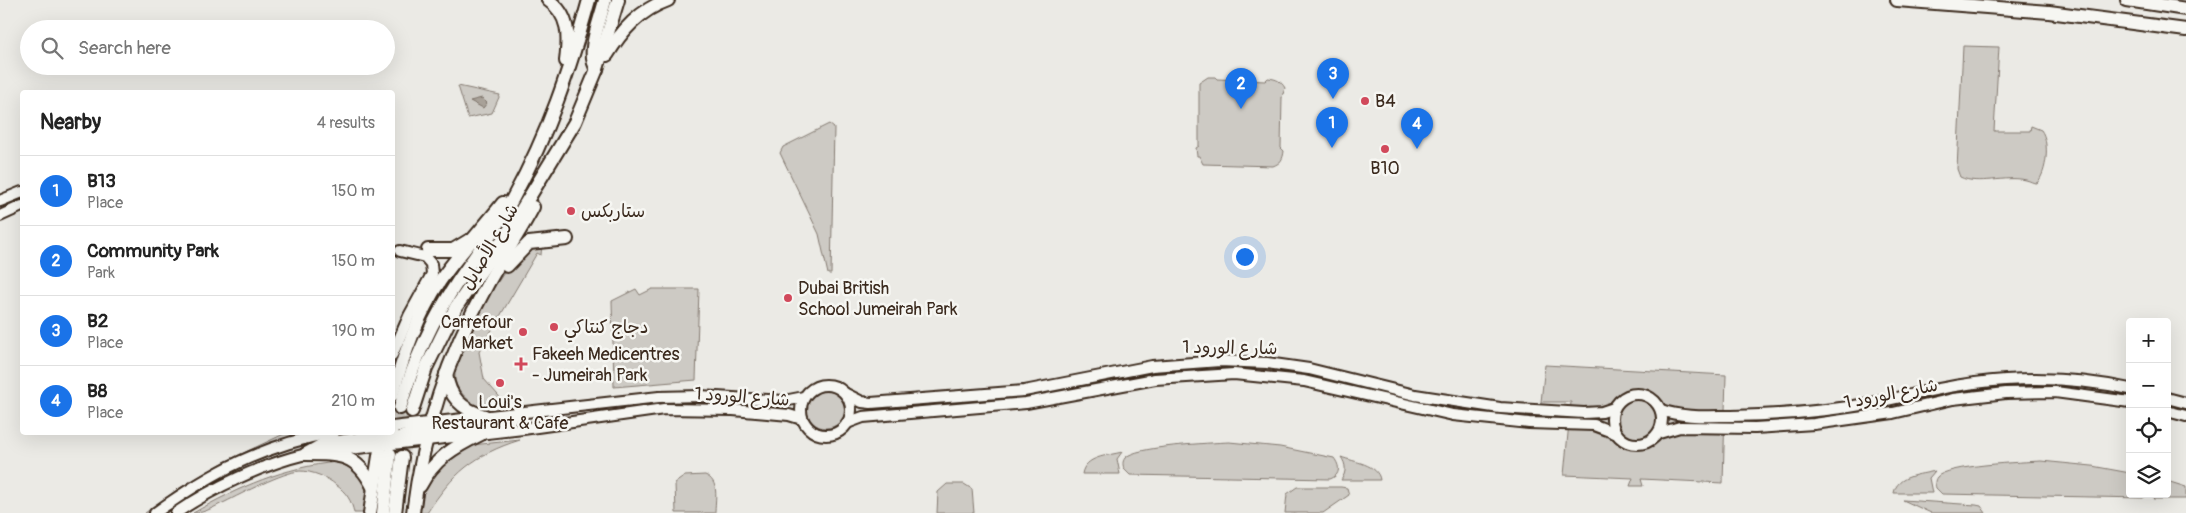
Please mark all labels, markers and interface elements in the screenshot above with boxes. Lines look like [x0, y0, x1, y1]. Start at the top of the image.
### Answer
search box [20, 20, 395, 75]
icon: search [38, 34, 66, 62]
text: Search here [78, 36, 171, 60]
pin: 3 [1317, 58, 1349, 99]
pin: 2 [1225, 68, 1257, 109]
place label: B4 [1375, 90, 1396, 113]
marker: B4 [1359, 95, 1371, 107]
pin: 1 [1316, 107, 1348, 148]
pin: 4 [1401, 108, 1433, 149]
text: Nearby [40, 109, 101, 136]
text: 4 results [317, 113, 375, 133]
marker: B10 [1379, 143, 1391, 155]
place label: B10 [1370, 157, 1400, 180]
text: B13 [87, 169, 116, 193]
text: 1 [53, 181, 59, 201]
text: 150 m [331, 181, 375, 201]
text: Place [87, 193, 123, 213]
street label: شارع الأصايل [455, 199, 524, 294]
place label: ستاربكس [581, 200, 645, 223]
marker: ستاربكس [565, 205, 577, 217]
text: Community Park [87, 239, 219, 263]
your location [1232, 244, 1258, 270]
text: 2 [52, 251, 60, 271]
text: 150 m [331, 251, 375, 271]
text: Park [87, 263, 115, 283]
place label: Dubai British School Jumeirah Park [798, 277, 958, 321]
marker: Dubai British School Jumeirah Park [782, 292, 794, 304]
text: B2 [87, 309, 108, 333]
place label: Carrefour Market [441, 311, 514, 355]
place label: دجاج كنتاكي [564, 316, 649, 343]
map controls [2126, 318, 2171, 498]
button: + [2126, 318, 2171, 363]
text: 3 [52, 321, 60, 341]
text: 190 m [332, 321, 375, 341]
marker: دجاج كنتاكي [548, 321, 560, 333]
marker: Carrefour Market [517, 326, 529, 338]
text: Place [87, 333, 123, 353]
street label: شارع الورود 1 [1182, 336, 1278, 360]
place label: Fakeeh Medicentres - Jumeirah Park [532, 343, 680, 387]
marker: Fakeeh Medicentres - Jumeirah Park [514, 357, 528, 371]
button: − [2126, 363, 2171, 408]
street label: شارع الورود 1 [1842, 374, 1940, 414]
marker: Loui's Restaurant & Cafe [494, 377, 506, 389]
text: B8 [87, 379, 107, 403]
street label: شارع الورود 1 [694, 382, 790, 412]
text: 4 [51, 391, 61, 411]
text: 210 m [331, 391, 375, 411]
place label: Loui's Restaurant & Cafe [432, 391, 569, 435]
text: Place [87, 403, 123, 423]
button: locate [2126, 408, 2171, 453]
button: layers [2126, 453, 2171, 498]

